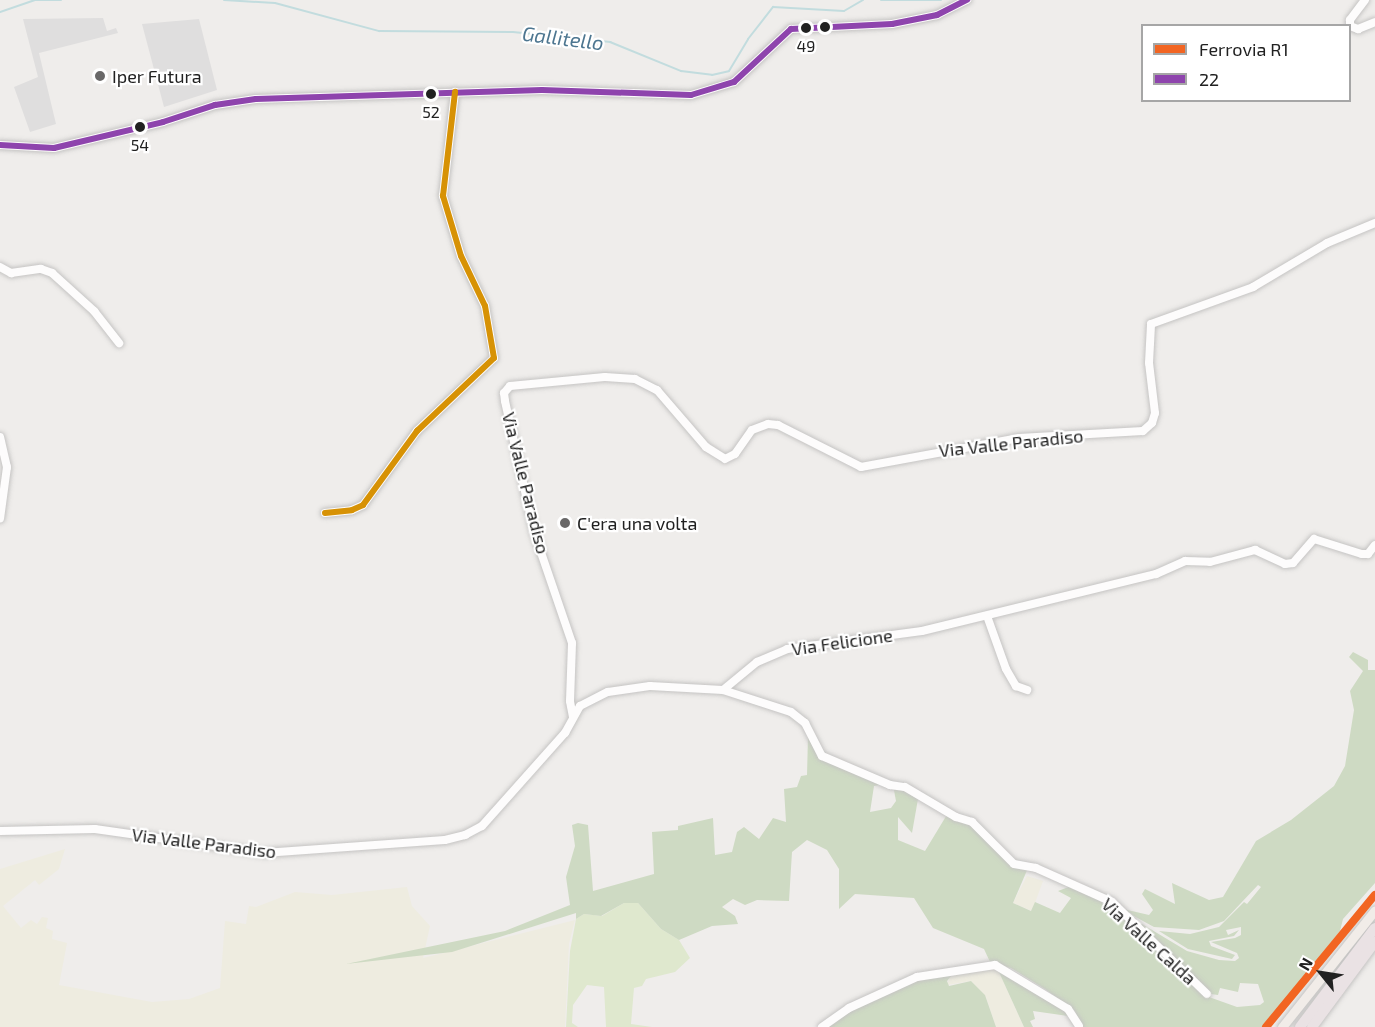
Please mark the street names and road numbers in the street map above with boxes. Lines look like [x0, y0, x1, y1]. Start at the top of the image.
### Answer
street label: Via Valle Paradiso [498, 410, 554, 556]
street label: Via Valle Paradiso [937, 425, 1085, 461]
street label: Via Felicione [790, 624, 894, 660]
street label: Via Valle Paradiso [130, 823, 278, 863]
street label: Via Valle Calda [1097, 893, 1201, 989]

